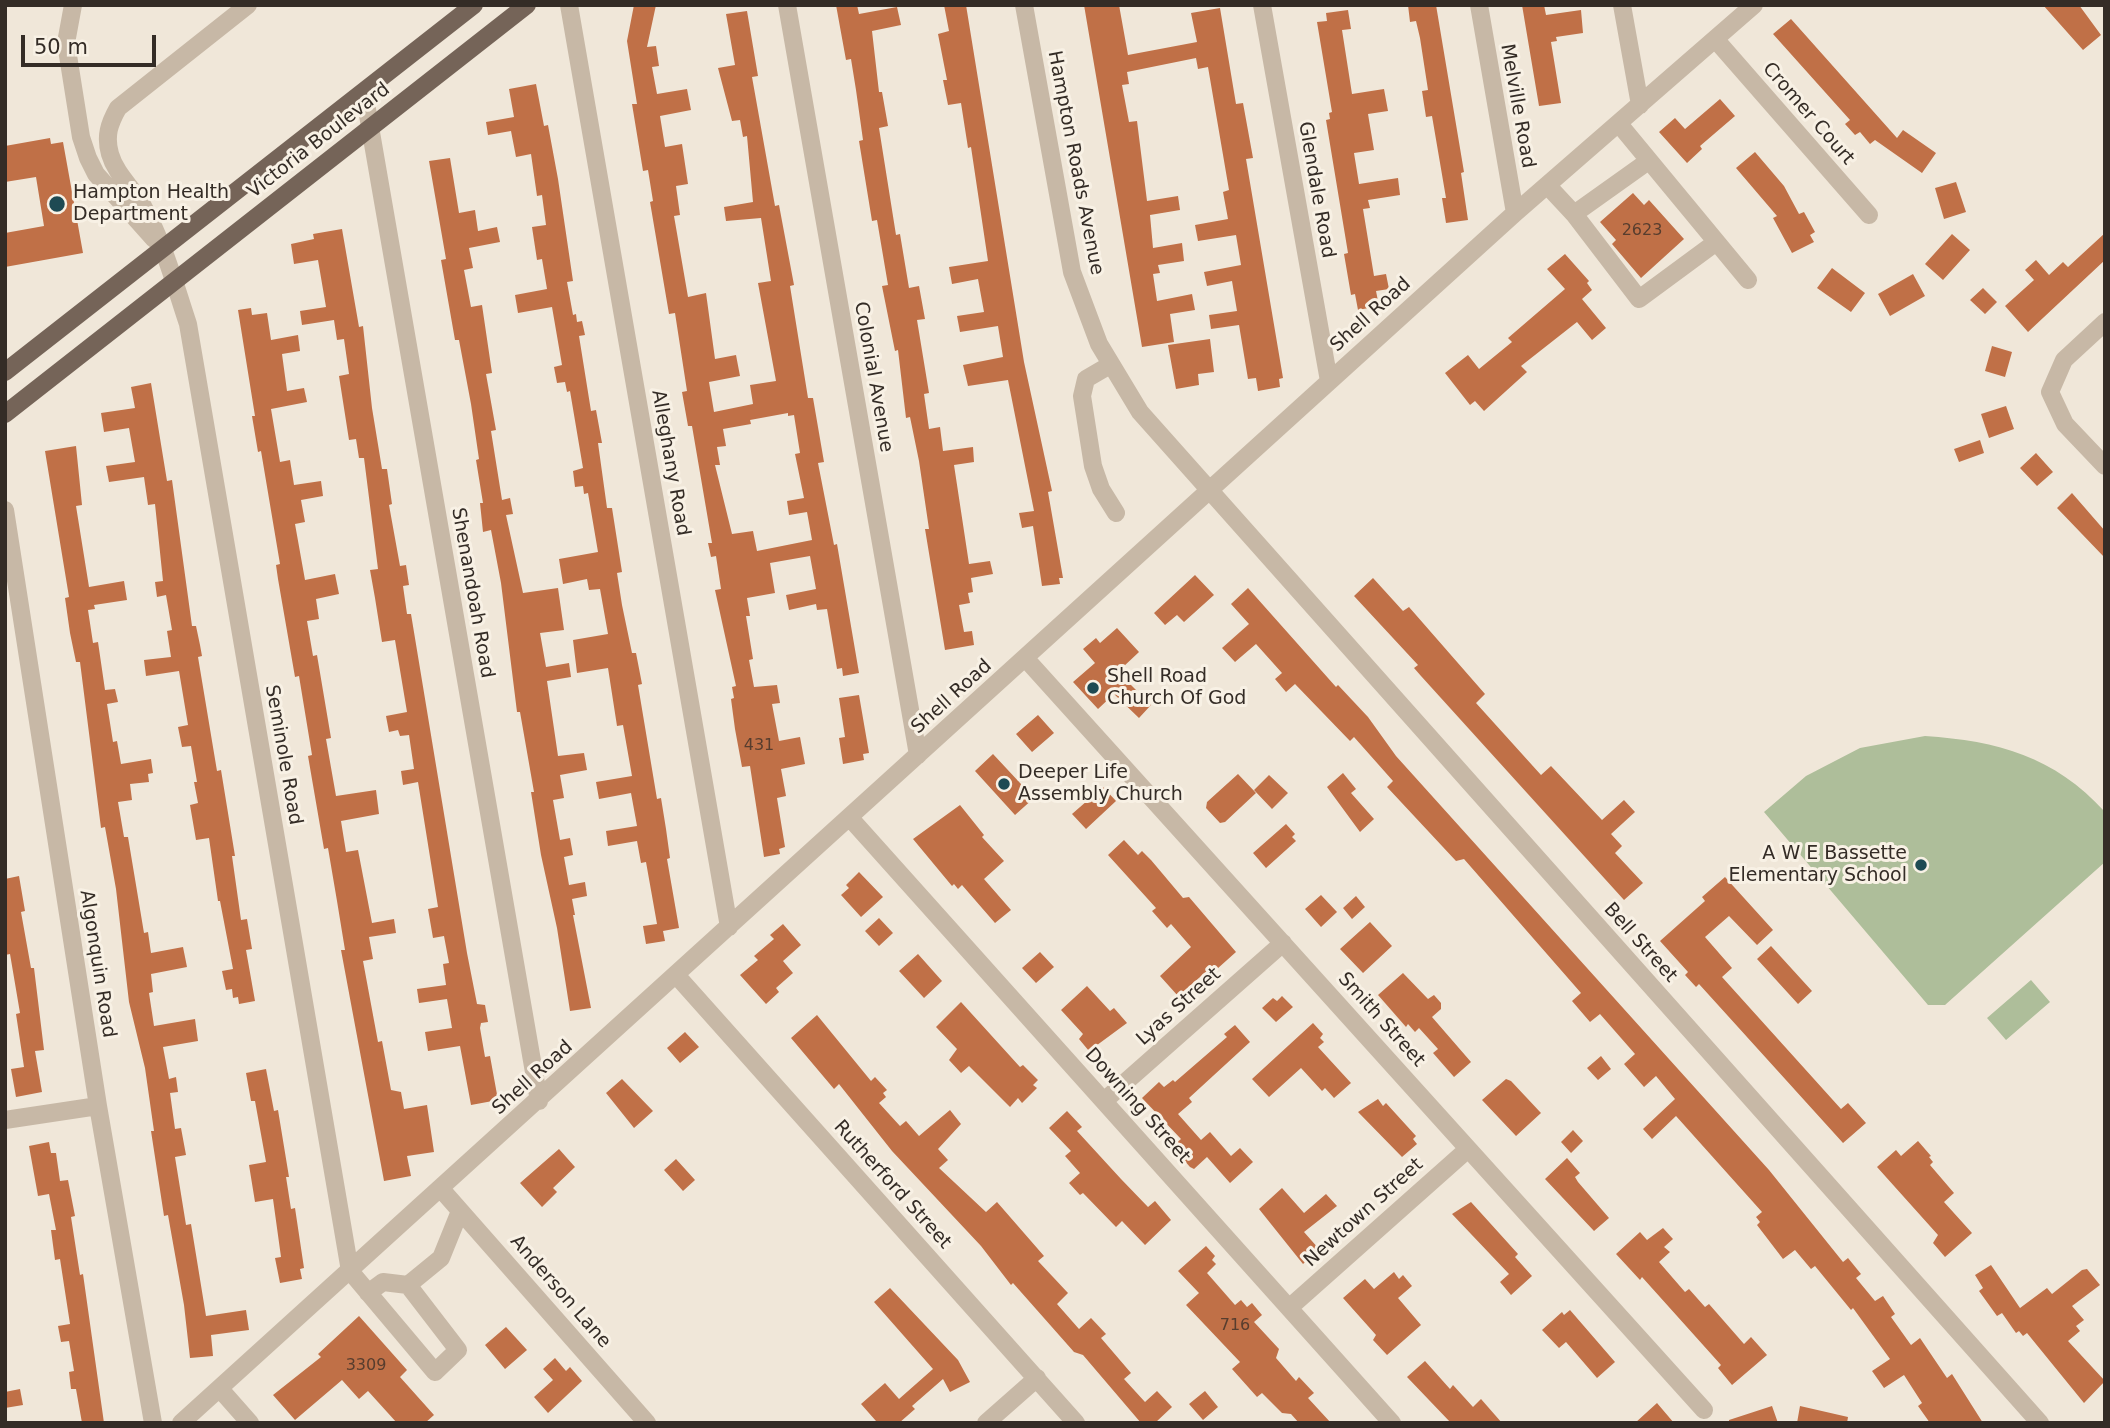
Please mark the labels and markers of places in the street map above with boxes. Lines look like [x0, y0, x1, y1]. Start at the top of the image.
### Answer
place label: Hampton Health Department [73, 182, 229, 226]
marker: Hampton Health Department [47, 194, 67, 214]
place label: Shell Road Church Of God [1107, 666, 1246, 710]
marker: Shell Road Church Of God [1085, 680, 1101, 696]
place label: Deeper Life Assembly Church [1018, 762, 1183, 806]
marker: Deeper Life Assembly Church [996, 776, 1012, 792]
place label: A W E Bassette Elementary School [1729, 843, 1907, 887]
marker: A W E Bassette Elementary School [1913, 857, 1929, 873]

